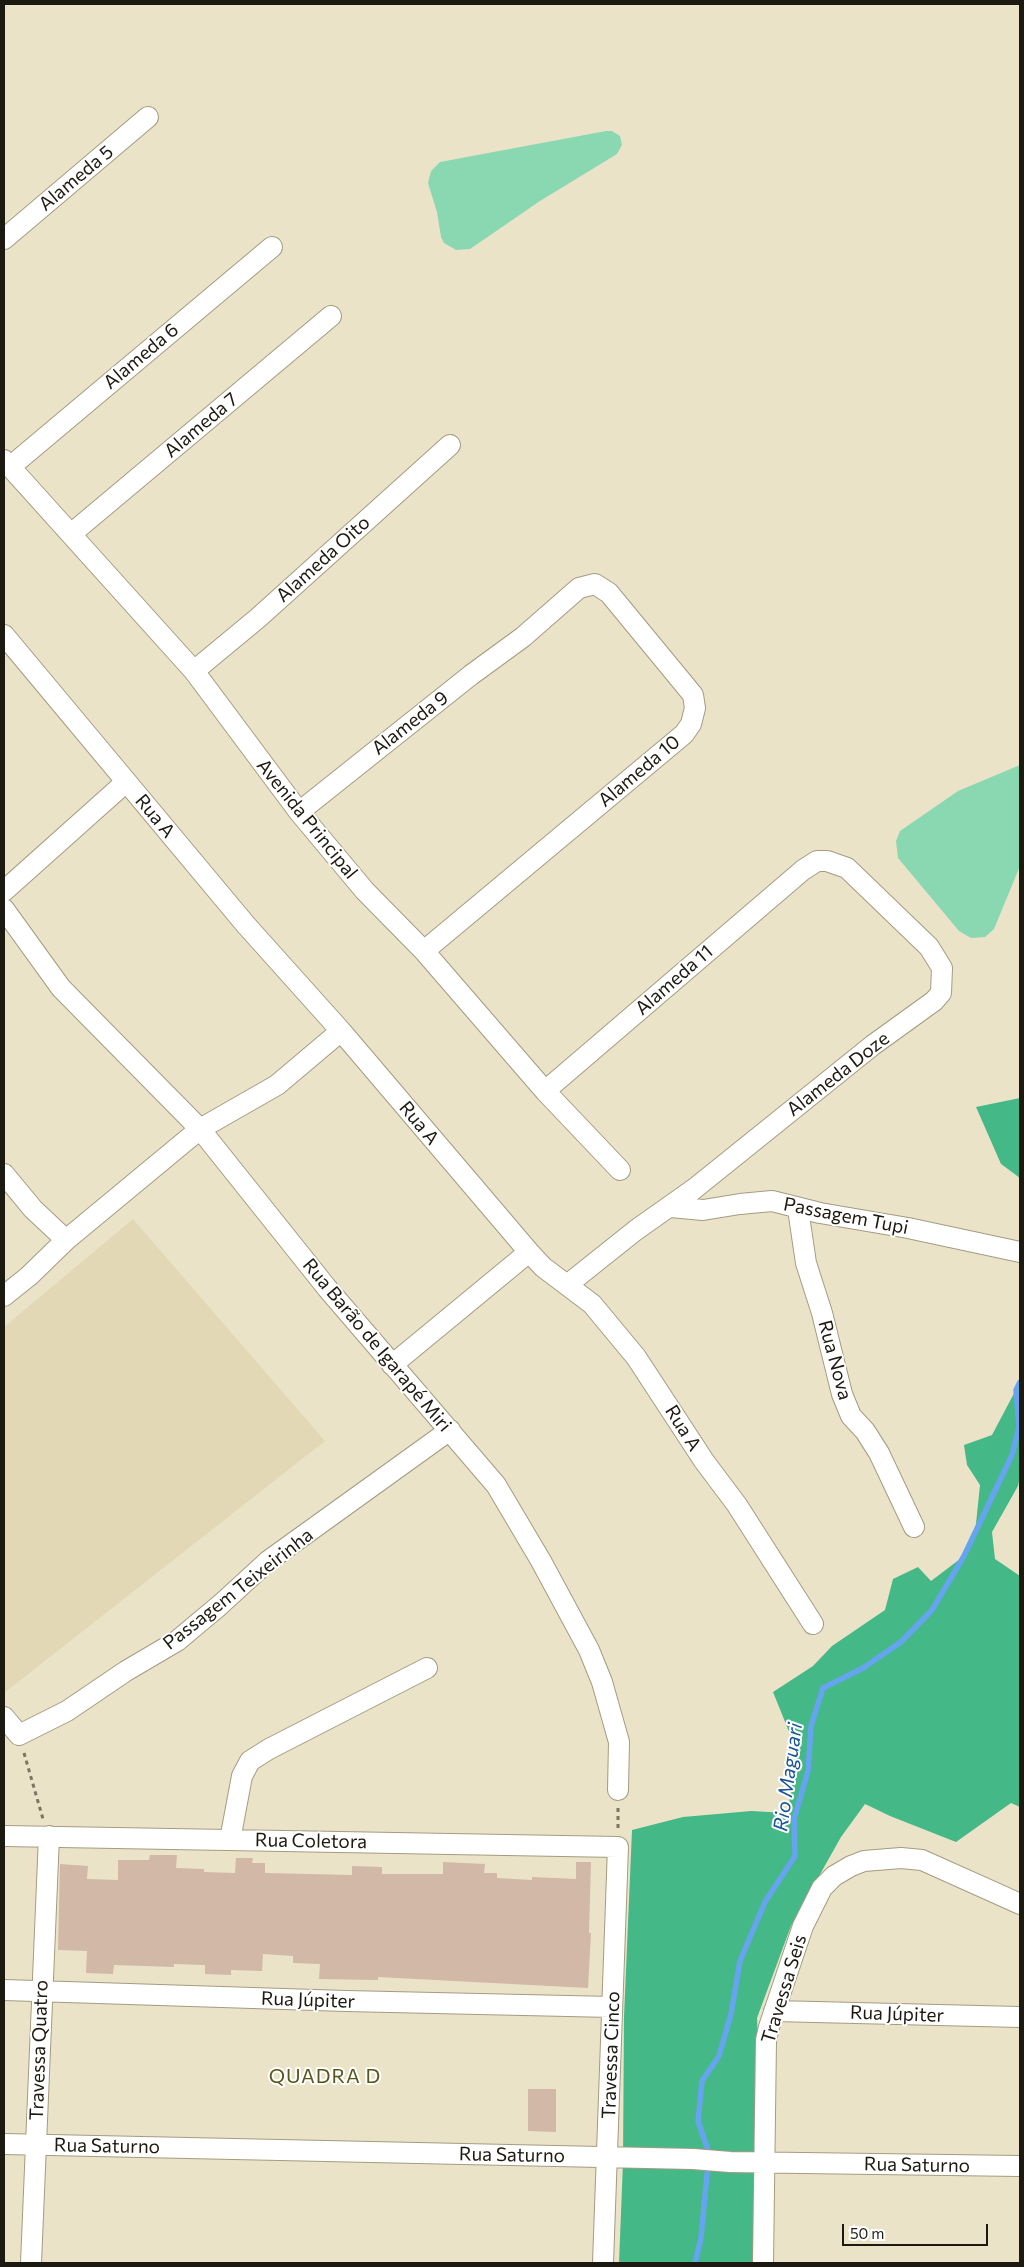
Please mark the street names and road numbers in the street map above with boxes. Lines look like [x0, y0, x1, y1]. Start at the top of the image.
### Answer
street label: Alameda 5 [34, 140, 118, 216]
street label: Alameda 6 [99, 318, 183, 394]
street label: Alameda 7 [160, 388, 242, 462]
street label: Alameda Oito [271, 511, 375, 607]
street label: Alameda 9 [367, 686, 453, 760]
street label: Alameda 10 [594, 730, 684, 812]
street label: Avenida Principal [252, 754, 362, 884]
street label: Rua A [130, 790, 180, 842]
street label: Alameda 11 [631, 940, 717, 1020]
street label: Alameda Doze [782, 1027, 894, 1121]
street label: Rua A [394, 1097, 444, 1149]
street label: Passagem Tupi [782, 1193, 910, 1239]
street label: Rua Barão de Igarapé Miri [298, 1254, 456, 1436]
street label: Rua Nova [813, 1318, 857, 1402]
street label: Rua A [660, 1401, 706, 1455]
street label: Passagem Teixeirinha [159, 1523, 317, 1655]
street label: Rua Coletora [255, 1829, 367, 1853]
street label: Travessa Seis [757, 1932, 811, 2046]
street label: Travessa Quatro [25, 1979, 53, 2121]
street label: Rua Júpiter [260, 1987, 356, 2013]
street label: Travessa Cinco [597, 1991, 625, 2119]
street label: Rua Júpiter [849, 2001, 945, 2027]
street label: Rua Saturno [54, 2134, 160, 2158]
street label: Rua Saturno [459, 2143, 565, 2167]
street label: Rua Saturno [864, 2153, 970, 2177]

